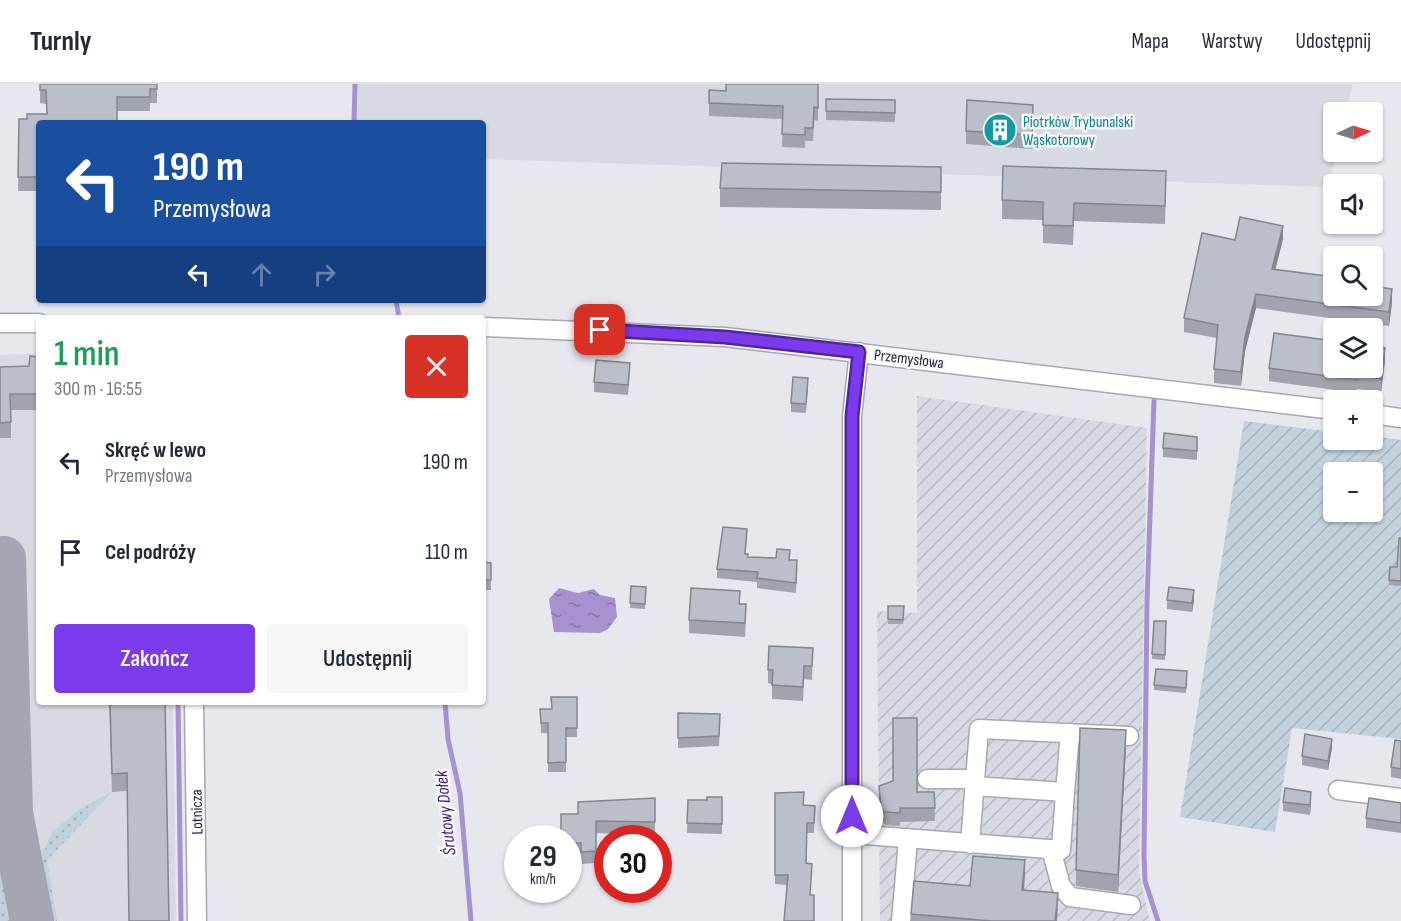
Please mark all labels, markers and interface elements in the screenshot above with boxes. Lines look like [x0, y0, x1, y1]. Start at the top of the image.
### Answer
text: Turnly [30, 25, 91, 58]
text: Mapa [1131, 29, 1169, 54]
text: Warstwy [1202, 29, 1263, 54]
text: Udostępnij [1296, 29, 1371, 54]
north arrow [1323, 102, 1383, 162]
map controls [1323, 102, 1383, 522]
building icon: Piotrków Trybunalski Wąskotorowy [982, 112, 1018, 148]
place label: Piotrków Trybunalski Wąskotorowy [1023, 113, 1133, 150]
text: 190 m [153, 142, 244, 193]
icon: left [54, 144, 132, 222]
button: sound [1323, 174, 1383, 234]
text: Przemysłowa [153, 193, 271, 225]
button: search [1323, 246, 1383, 306]
icon: left [182, 258, 215, 291]
icon: ahead [245, 258, 278, 291]
icon: right [308, 258, 341, 291]
pin [574, 304, 625, 355]
icon: arrive [583, 313, 616, 346]
button: layers [1323, 318, 1383, 378]
text: 1 min [54, 333, 119, 376]
button: close [405, 335, 468, 398]
street label: Przemysłowa [873, 346, 945, 373]
text: 300 m · 16:55 [54, 377, 142, 401]
button: + [1323, 390, 1383, 450]
text: Skręć w lewo [105, 437, 206, 464]
icon: left [54, 446, 87, 479]
text: 190 m [423, 449, 468, 476]
button: − [1323, 462, 1383, 522]
text: Przemysłowa [105, 464, 192, 488]
icon: arrive [54, 536, 87, 569]
text: Cel podróży [105, 539, 196, 566]
text: 110 m [425, 539, 468, 566]
button: Zakończ [54, 624, 255, 693]
button: Udostępnij [267, 624, 468, 693]
water label: Śrutowy Dołek [430, 768, 460, 856]
position arrow [820, 784, 884, 848]
street label: Lotnicza [188, 789, 207, 835]
speed limit sign: 30 [594, 825, 672, 903]
text: 29 [529, 839, 557, 875]
text: km/h [530, 870, 556, 889]

